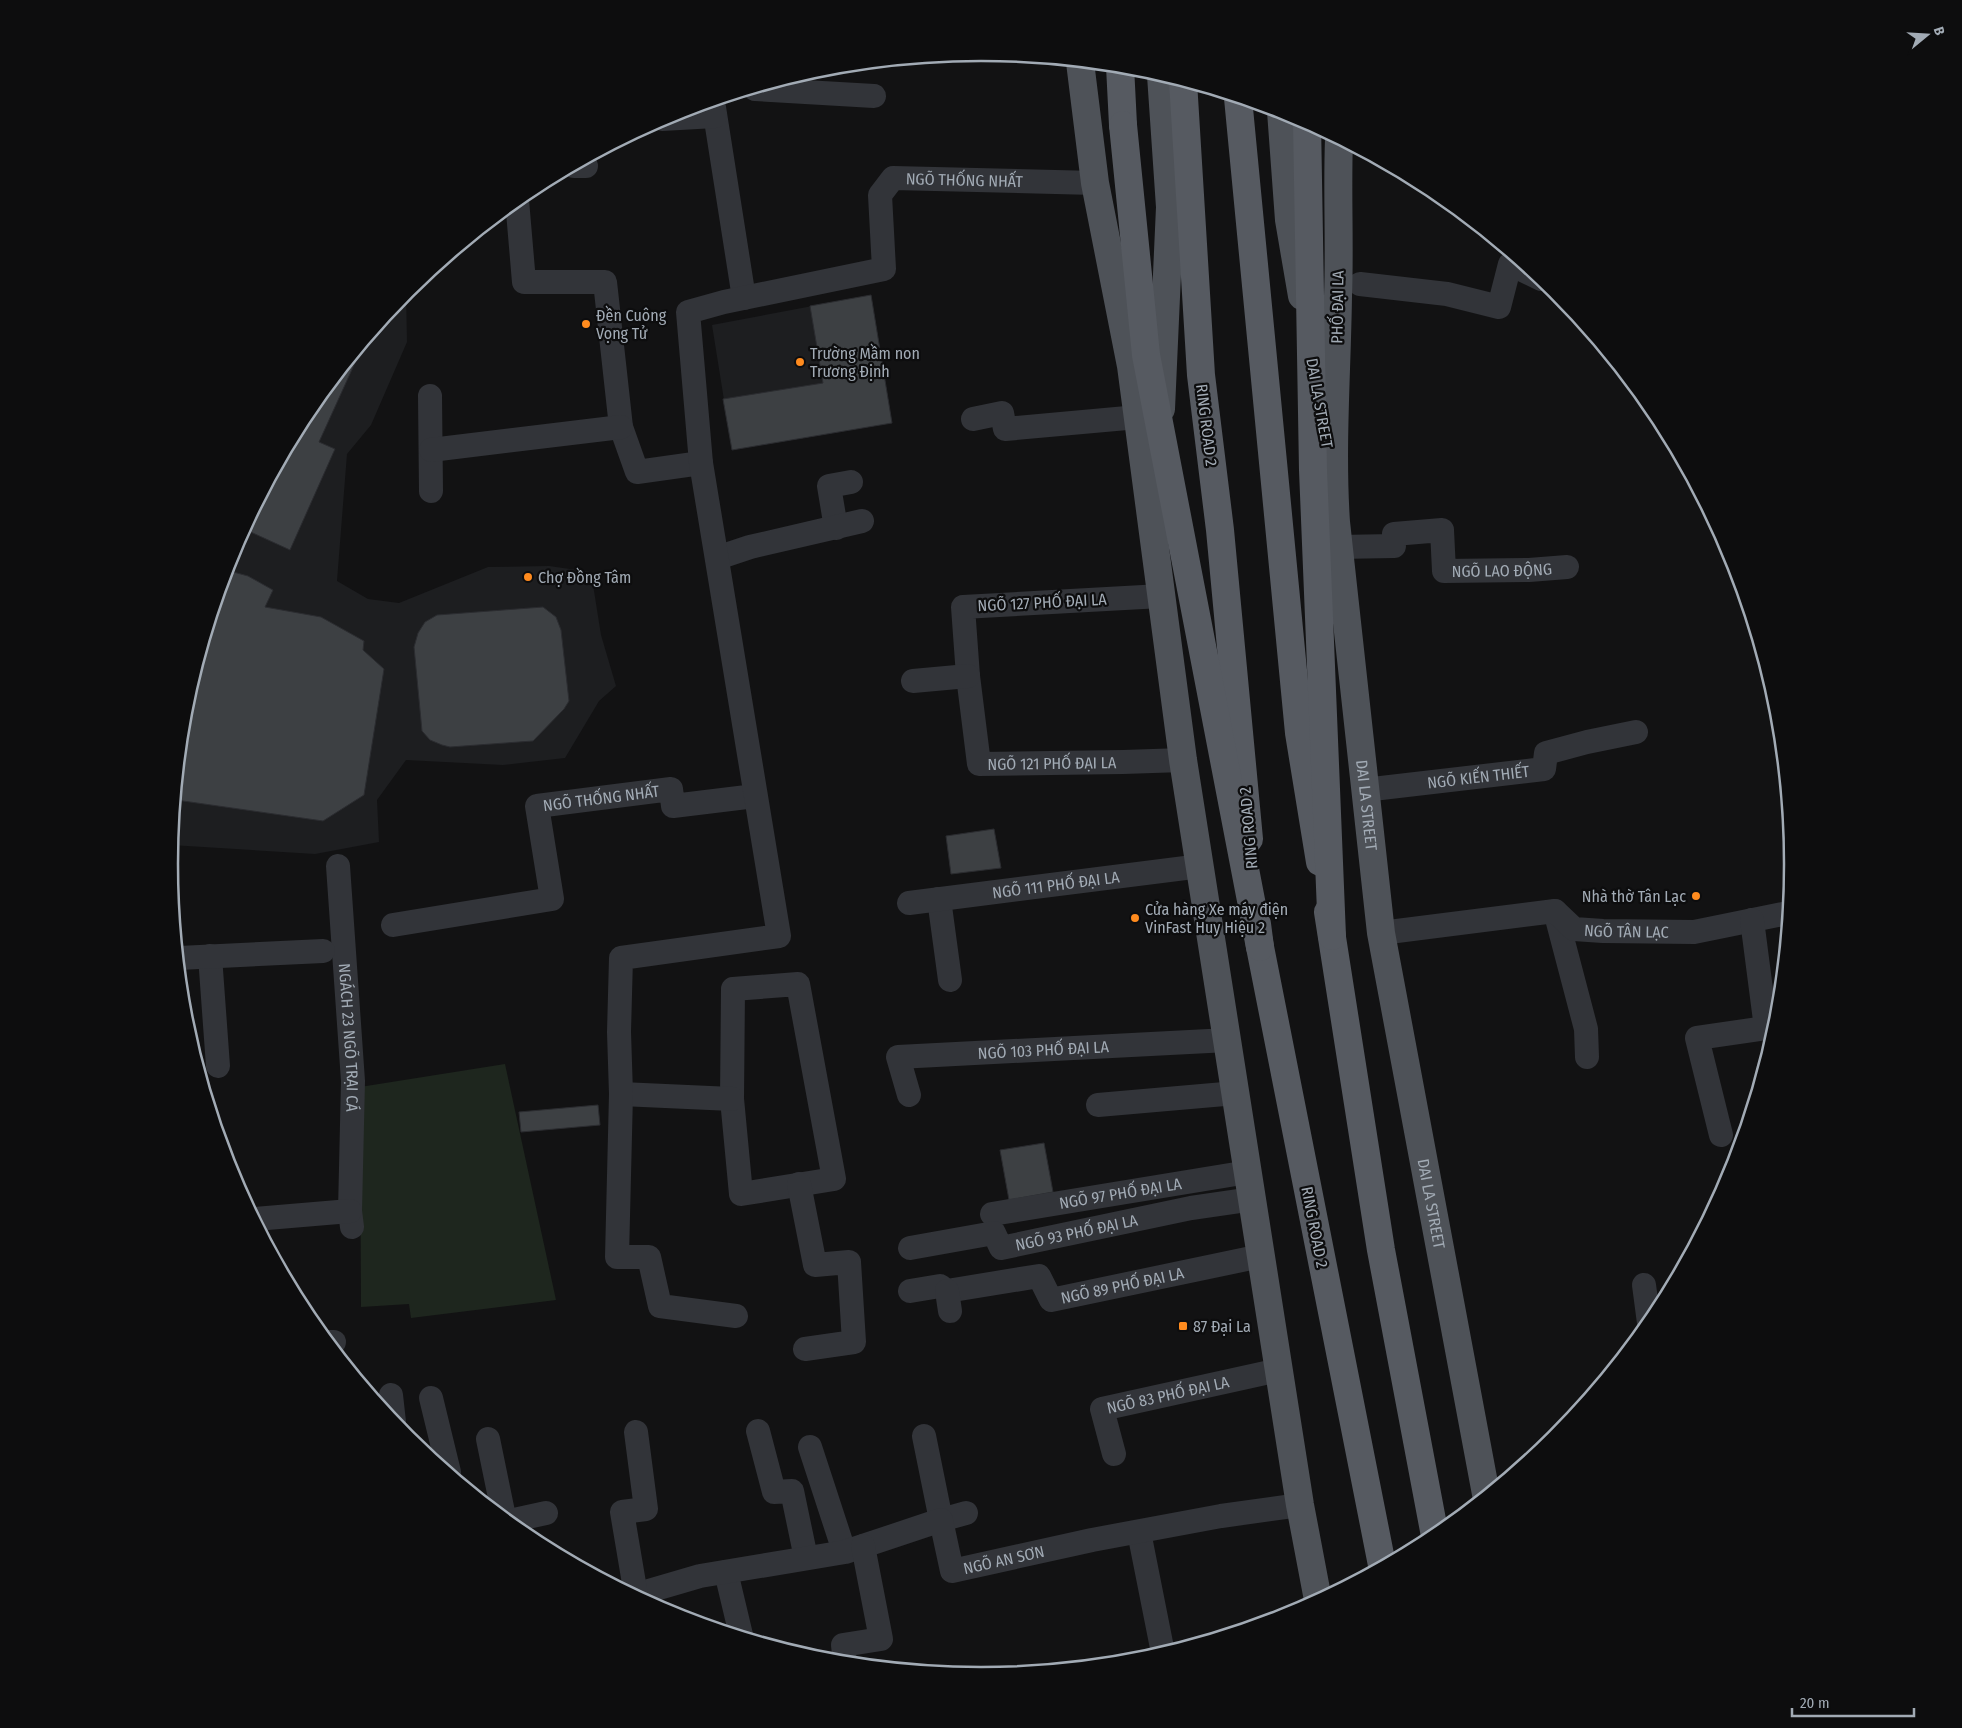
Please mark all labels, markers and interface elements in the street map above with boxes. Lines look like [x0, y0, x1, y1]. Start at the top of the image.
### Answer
north arrow [1902, 10, 1952, 60]
text: B [1930, 25, 1948, 38]
street label: NGÕ THỐNG NHẤT [906, 168, 1024, 191]
street label: PHỐ ĐẠI LA [1324, 270, 1348, 344]
place label: Đền Cuông Vọng Tử [596, 305, 667, 343]
marker: Đền Cuông Vọng Tử [580, 318, 592, 330]
place label: Trường Mầm non Trương Định [810, 343, 920, 381]
marker: Trường Mầm non Trương Định [794, 356, 806, 368]
street label: DAI LA STREET [1302, 357, 1337, 450]
street label: RING ROAD 2 [1192, 383, 1221, 467]
street label: NGÕ LAO ĐỘNG [1451, 559, 1553, 581]
place label: Chợ Đồng Tâm [538, 567, 631, 587]
marker: Chợ Đồng Tâm [522, 571, 534, 583]
street label: NGÕ 127 PHỐ ĐẠI LA [977, 587, 1108, 615]
street label: NGÕ 121 PHỐ ĐẠI LA [987, 751, 1117, 774]
street label: DAI LA STREET [1352, 759, 1381, 852]
street label: NGÕ KIẾN THIẾT [1426, 760, 1531, 793]
street label: NGÕ THỐNG NHẤT [542, 780, 661, 815]
street label: RING ROAD 2 [1235, 786, 1262, 870]
street label: NGÕ 111 PHỐ ĐẠI LA [991, 867, 1121, 902]
place label: Nhà thờ Tân Lạc [1582, 887, 1686, 906]
marker: Nhà thờ Tân Lạc [1690, 890, 1702, 902]
place label: Cửa hàng Xe máy điện VinFast Huy Hiệu 2 [1145, 900, 1288, 937]
marker: Cửa hàng Xe máy điện VinFast Huy Hiệu 2 [1129, 912, 1141, 924]
street label: NGÕ TÂN LẠC [1583, 921, 1669, 942]
street label: NGÁCH 23 NGÕ TRẠI CÁ [335, 963, 362, 1113]
street label: NGÕ 103 PHỐ ĐẠI LA [977, 1036, 1110, 1063]
street label: DAI LA STREET [1413, 1157, 1449, 1251]
street label: NGÕ 97 PHỐ ĐẠI LA [1058, 1174, 1183, 1213]
street label: RING ROAD 2 [1297, 1185, 1332, 1269]
street label: NGÕ 93 PHỐ ĐẠI LA [1014, 1210, 1140, 1255]
street label: NGÕ 89 PHỐ ĐẠI LA [1059, 1263, 1186, 1308]
place label: 87 Đại La [1193, 1317, 1251, 1336]
marker: 87 Đại La [1177, 1320, 1189, 1332]
street label: NGÕ 83 PHỐ ĐẠI LA [1105, 1372, 1232, 1418]
street label: NGÕ AN SƠN [961, 1542, 1046, 1578]
scale bar [1792, 1686, 1914, 1718]
text: 20 m [1800, 1694, 1830, 1712]

